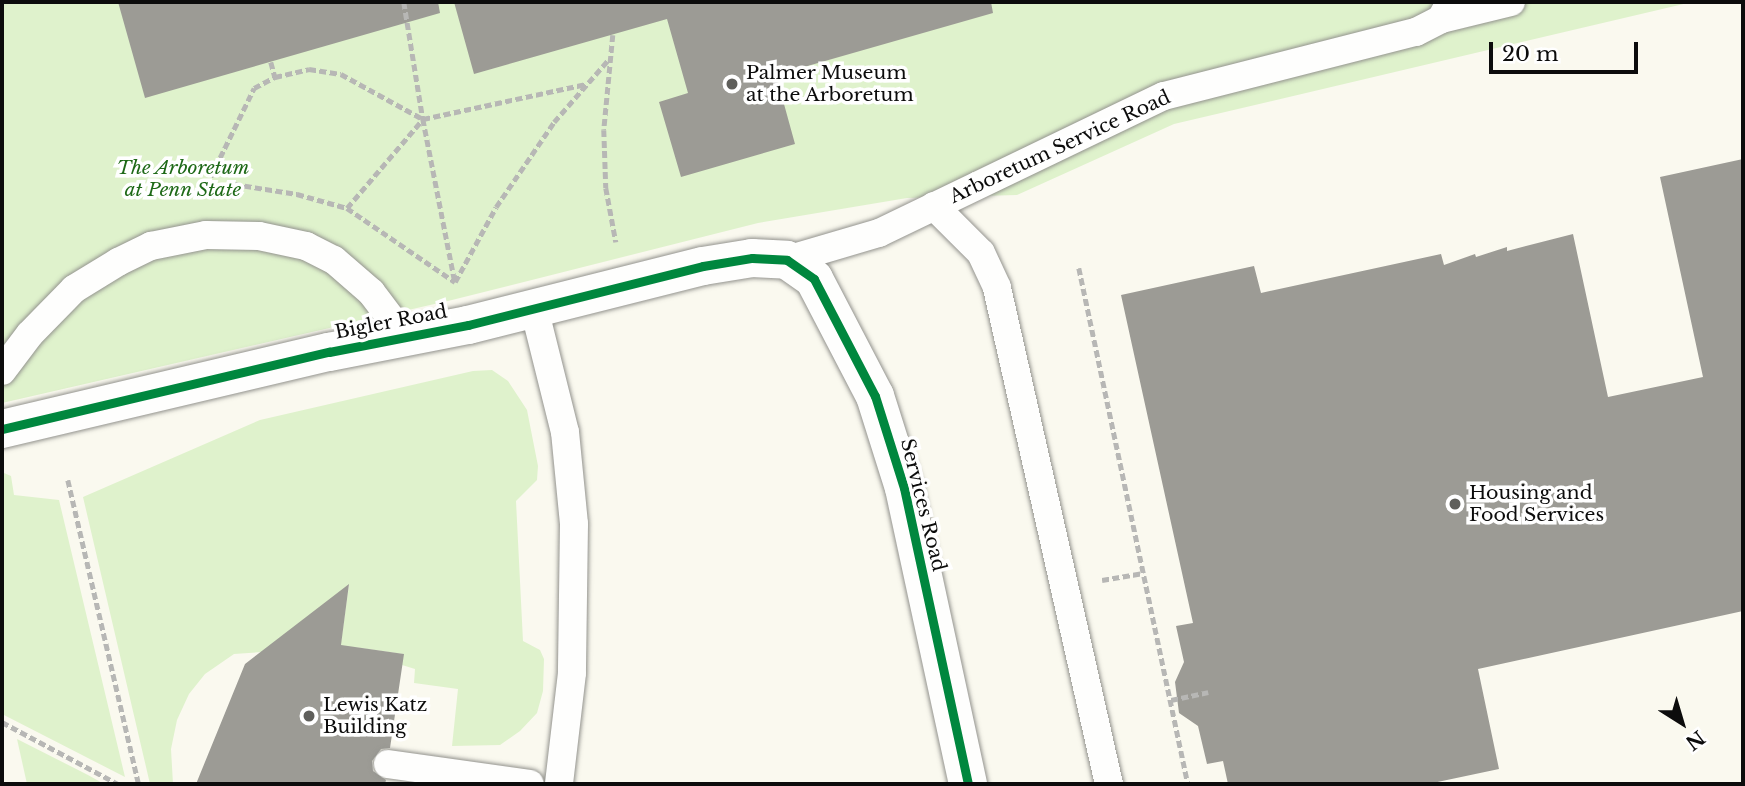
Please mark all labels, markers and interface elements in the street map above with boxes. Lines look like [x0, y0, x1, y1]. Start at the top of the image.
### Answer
scale bar [1493, 28, 1642, 72]
text: 20 m [1502, 41, 1559, 67]
place label: Palmer Museum at the Arboretum [746, 62, 914, 106]
marker: Palmer Museum at the Arboretum [724, 76, 740, 92]
street label: Arboretum Service Road [946, 86, 1174, 208]
park label: The Arboretum at Penn State [116, 157, 250, 201]
street label: Bigler Road [333, 300, 449, 344]
street label: Services Road [895, 436, 951, 574]
place label: Housing and Food Services [1469, 482, 1604, 526]
marker: Housing and Food Services [1447, 496, 1463, 512]
north arrow [1647, 688, 1717, 758]
place label: Lewis Katz Building [323, 694, 427, 738]
marker: Lewis Katz Building [301, 708, 317, 724]
text: N [1681, 726, 1709, 755]

